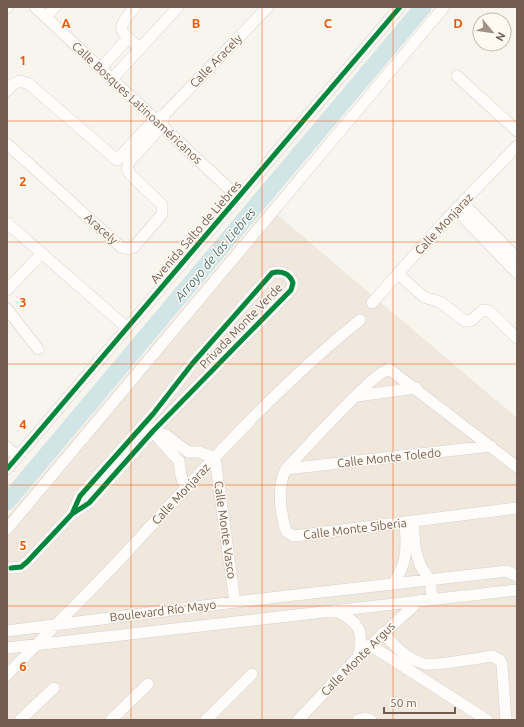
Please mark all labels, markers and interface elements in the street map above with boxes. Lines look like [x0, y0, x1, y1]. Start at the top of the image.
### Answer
north arrow [472, 12, 512, 52]
text: A [61, 16, 71, 30]
text: B [192, 16, 201, 30]
text: C [324, 16, 333, 30]
text: D [453, 16, 463, 30]
text: N [494, 30, 508, 43]
street label: Calle Aracely [187, 31, 244, 90]
street label: Calle Bosques Latinoaméricanos [70, 39, 205, 166]
text: 1 [19, 53, 27, 67]
text: 2 [19, 174, 27, 188]
street label: Avenida Salto de Liebres [148, 178, 244, 285]
street label: Calle Monjaraz [412, 190, 476, 257]
water label: Arroyo de las Liebres [171, 204, 258, 304]
street label: Aracely [82, 211, 121, 247]
street label: Privada Monte Verde [197, 281, 285, 371]
text: 3 [19, 295, 27, 309]
text: 4 [19, 417, 27, 431]
street label: Calle Monte Toledo [336, 446, 442, 469]
street label: Calle Monjaraz [149, 460, 213, 527]
street label: Calle Monte Vasco [212, 480, 239, 580]
street label: Calle Monte Siberia [303, 516, 407, 541]
text: 5 [19, 538, 27, 552]
street label: Boulevard Río Mayo [109, 598, 217, 623]
street label: Calle Monte Argus [318, 619, 397, 698]
text: 6 [19, 659, 27, 673]
scale bar [384, 689, 455, 715]
text: 50 m [390, 696, 417, 709]

